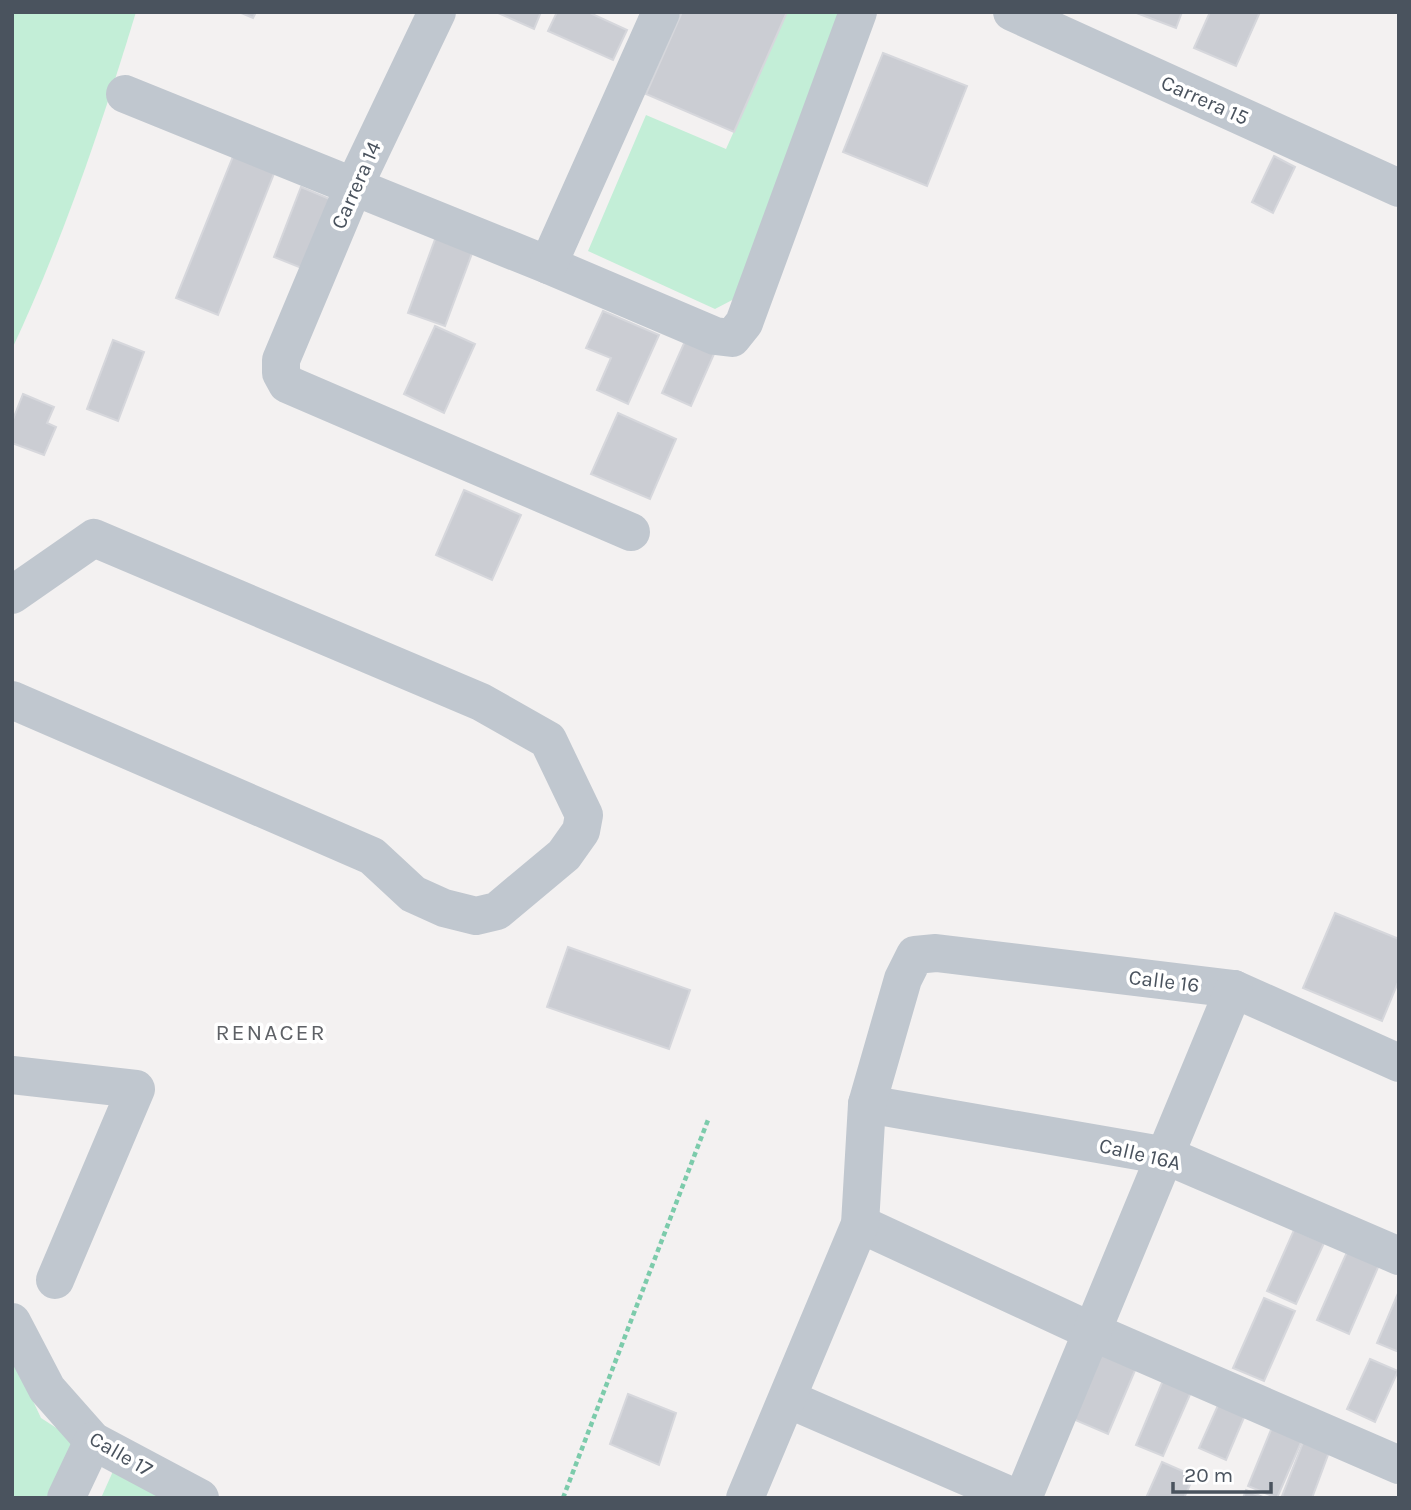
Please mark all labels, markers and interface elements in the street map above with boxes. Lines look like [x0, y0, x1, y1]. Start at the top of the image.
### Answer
street label: Carrera 15 [1157, 70, 1253, 130]
street label: Carrera 14 [326, 137, 386, 232]
street label: Calle 16 [1127, 965, 1201, 997]
district label: RENACER [215, 1019, 327, 1046]
street label: Calle 16A [1097, 1133, 1183, 1175]
street label: Calle 17 [85, 1426, 157, 1482]
scale bar [1173, 1450, 1271, 1494]
text: 20 m [1184, 1463, 1233, 1487]

